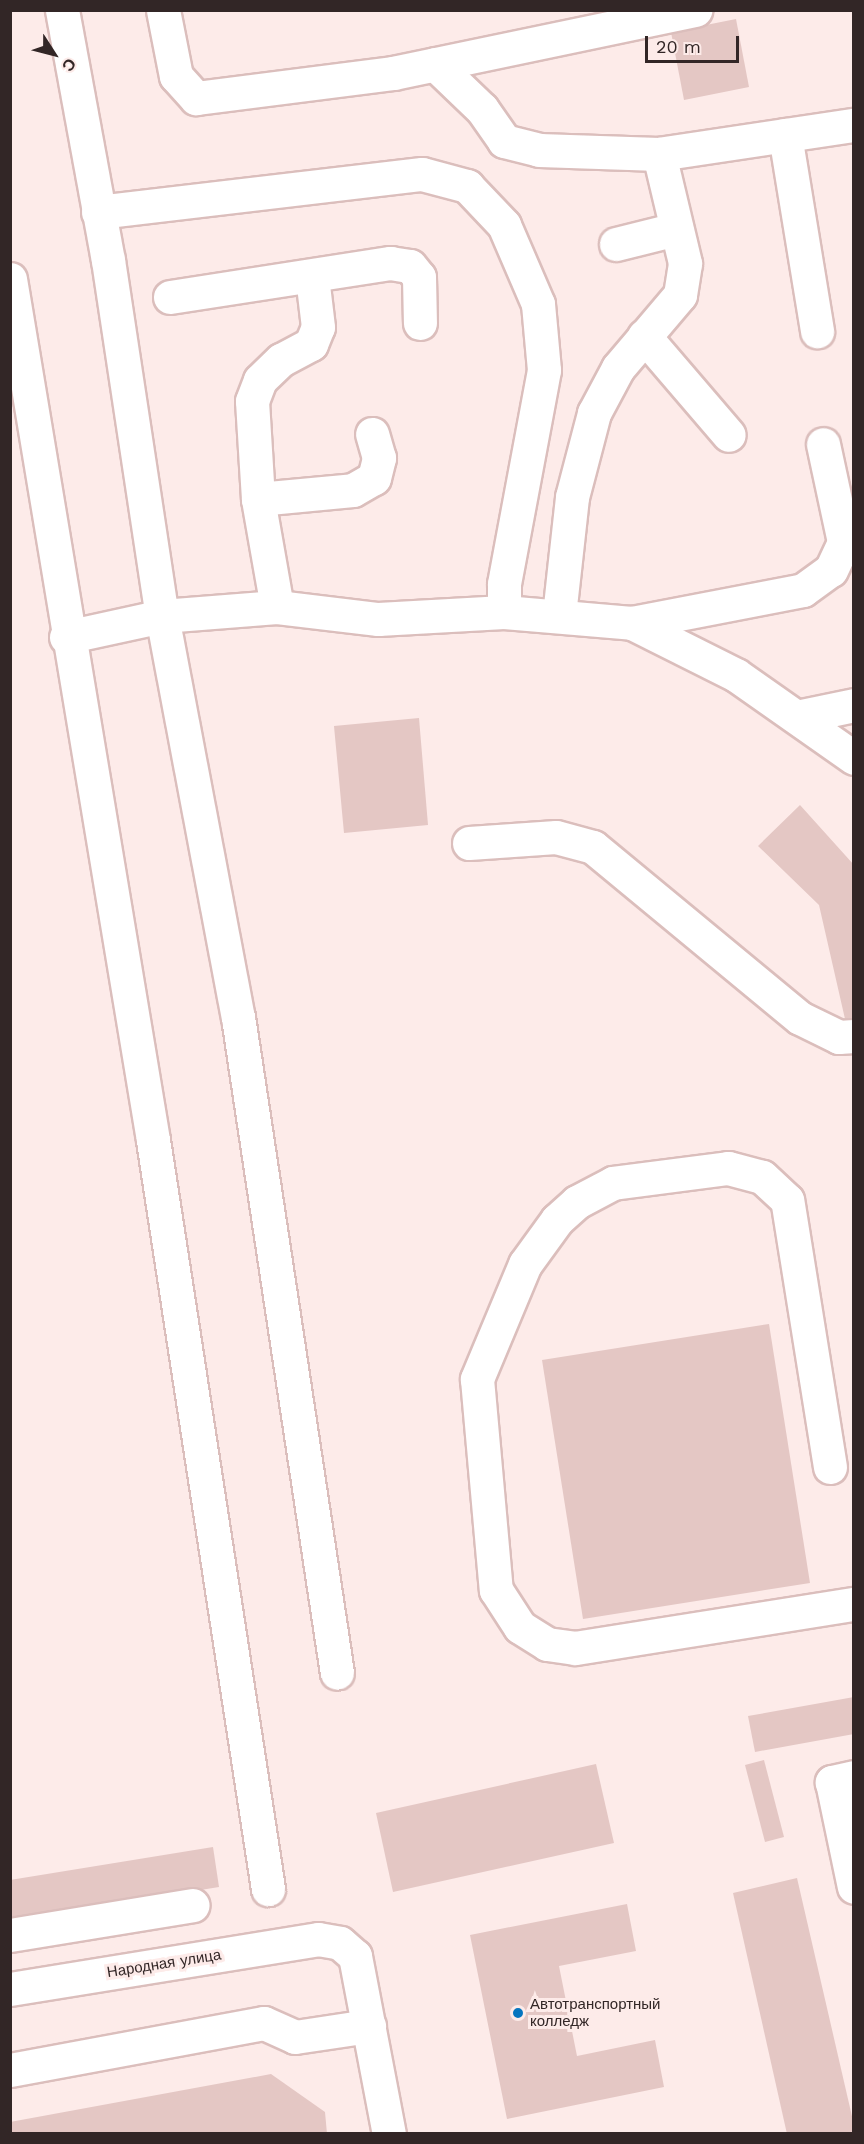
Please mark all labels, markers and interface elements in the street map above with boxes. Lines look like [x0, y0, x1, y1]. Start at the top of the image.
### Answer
north arrow [24, 24, 84, 84]
scale bar [648, 24, 742, 62]
text: 20 m [656, 36, 701, 57]
text: С [58, 55, 80, 75]
street label: Народная улица [106, 1946, 222, 1982]
place label: Автотранспортный колледж [530, 1995, 660, 2030]
marker: Автотранспортный колледж [511, 2006, 525, 2020]

